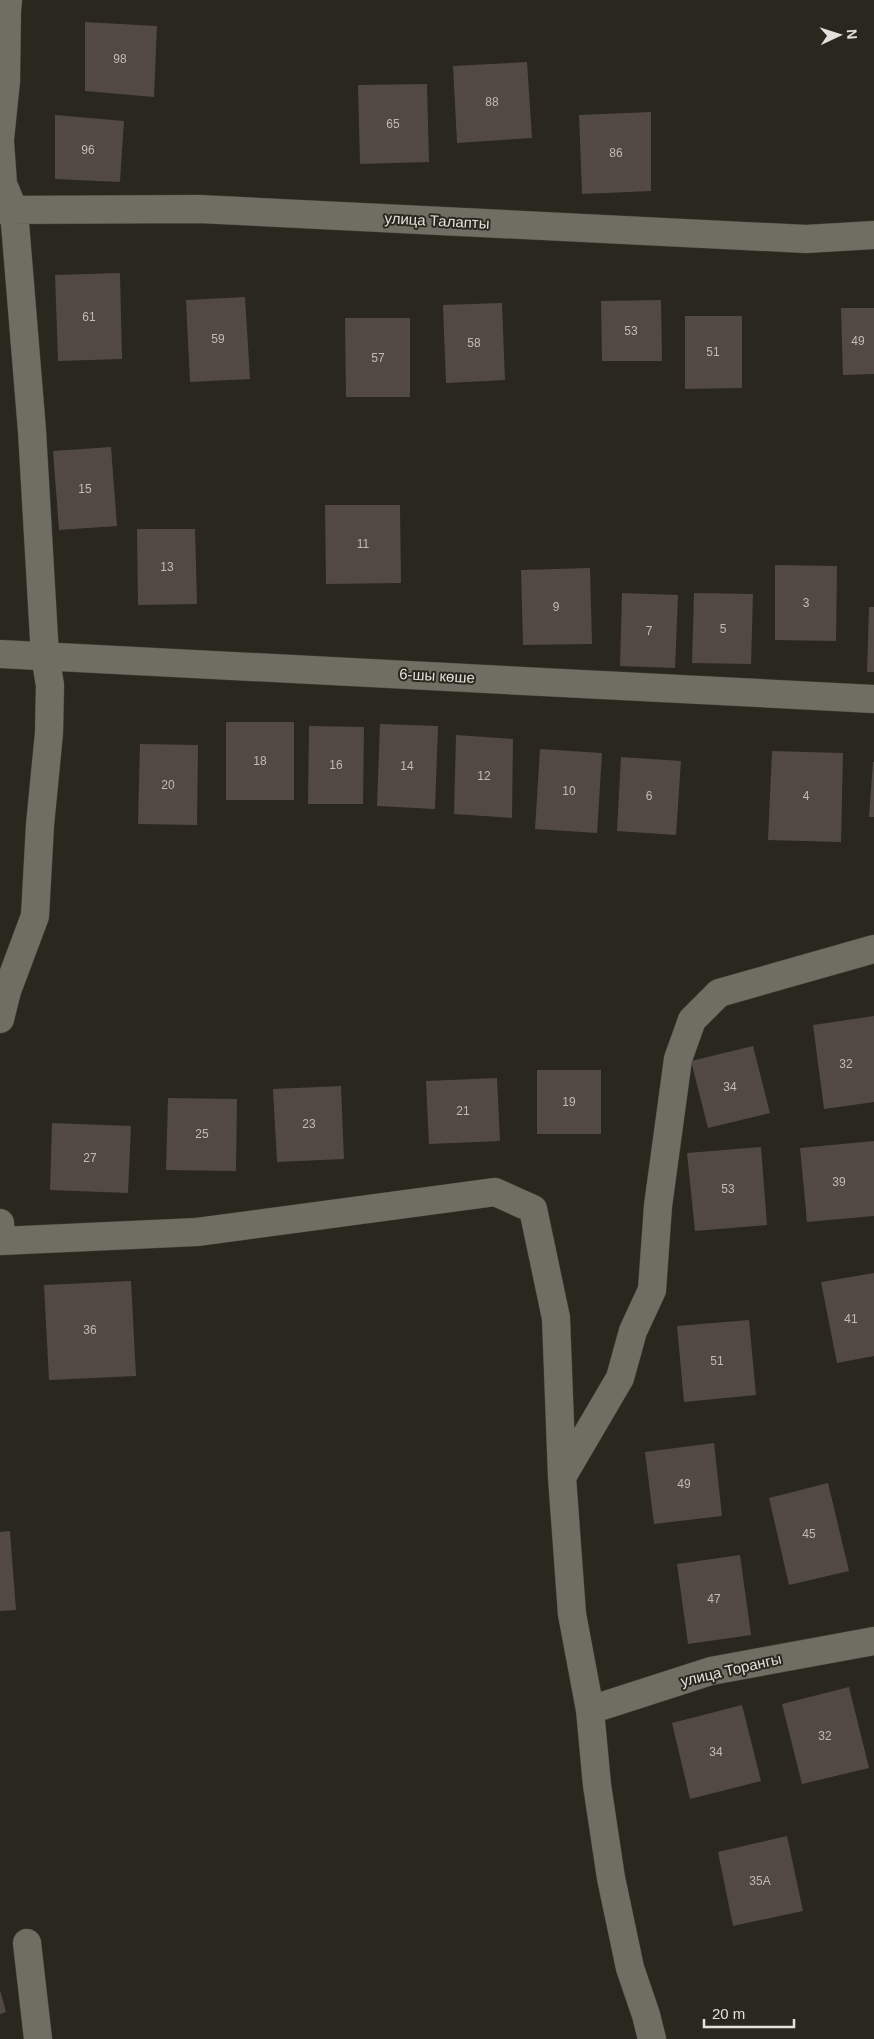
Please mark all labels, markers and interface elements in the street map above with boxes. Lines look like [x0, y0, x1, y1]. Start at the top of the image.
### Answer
north arrow [814, 10, 864, 60]
text: N [844, 28, 860, 40]
house number: 98 [113, 52, 127, 66]
house number: 88 [485, 95, 499, 109]
house number: 65 [386, 117, 400, 131]
house number: 96 [81, 143, 95, 157]
house number: 86 [609, 146, 623, 160]
street label: улица Талапты [384, 209, 490, 232]
house number: 61 [82, 310, 96, 324]
house number: 53 [624, 324, 638, 338]
house number: 59 [211, 332, 225, 346]
house number: 49 [851, 334, 865, 348]
house number: 58 [467, 336, 481, 350]
house number: 51 [706, 345, 720, 359]
house number: 57 [371, 351, 385, 365]
house number: 15 [78, 482, 92, 496]
house number: 11 [357, 537, 370, 551]
house number: 13 [160, 560, 174, 574]
house number: 3 [803, 596, 810, 610]
house number: 9 [553, 600, 560, 614]
house number: 5 [720, 622, 727, 636]
house number: 7 [646, 624, 653, 638]
street label: 6-шы көше [399, 665, 475, 686]
house number: 18 [253, 754, 267, 768]
house number: 16 [329, 758, 343, 772]
house number: 14 [400, 759, 414, 773]
house number: 12 [477, 769, 491, 783]
house number: 20 [161, 778, 175, 792]
house number: 10 [562, 784, 576, 798]
house number: 6 [646, 789, 653, 803]
house number: 4 [803, 789, 810, 803]
house number: 32 [839, 1057, 853, 1071]
house number: 34 [723, 1080, 737, 1094]
house number: 19 [562, 1095, 576, 1109]
house number: 21 [456, 1104, 470, 1118]
house number: 23 [302, 1117, 316, 1131]
house number: 25 [195, 1127, 209, 1141]
house number: 27 [83, 1151, 97, 1165]
house number: 39 [832, 1175, 846, 1189]
house number: 53 [721, 1182, 735, 1196]
house number: 41 [844, 1312, 858, 1326]
house number: 36 [83, 1323, 97, 1337]
house number: 51 [710, 1354, 724, 1368]
house number: 49 [677, 1477, 691, 1491]
house number: 45 [802, 1527, 816, 1541]
house number: 47 [707, 1592, 721, 1606]
street label: улица Торангы [679, 1650, 783, 1689]
house number: 32 [818, 1729, 832, 1743]
house number: 34 [709, 1745, 723, 1759]
house number: 35А [749, 1874, 771, 1888]
scale bar [704, 1996, 794, 2028]
text: 20 m [712, 2005, 745, 2022]

